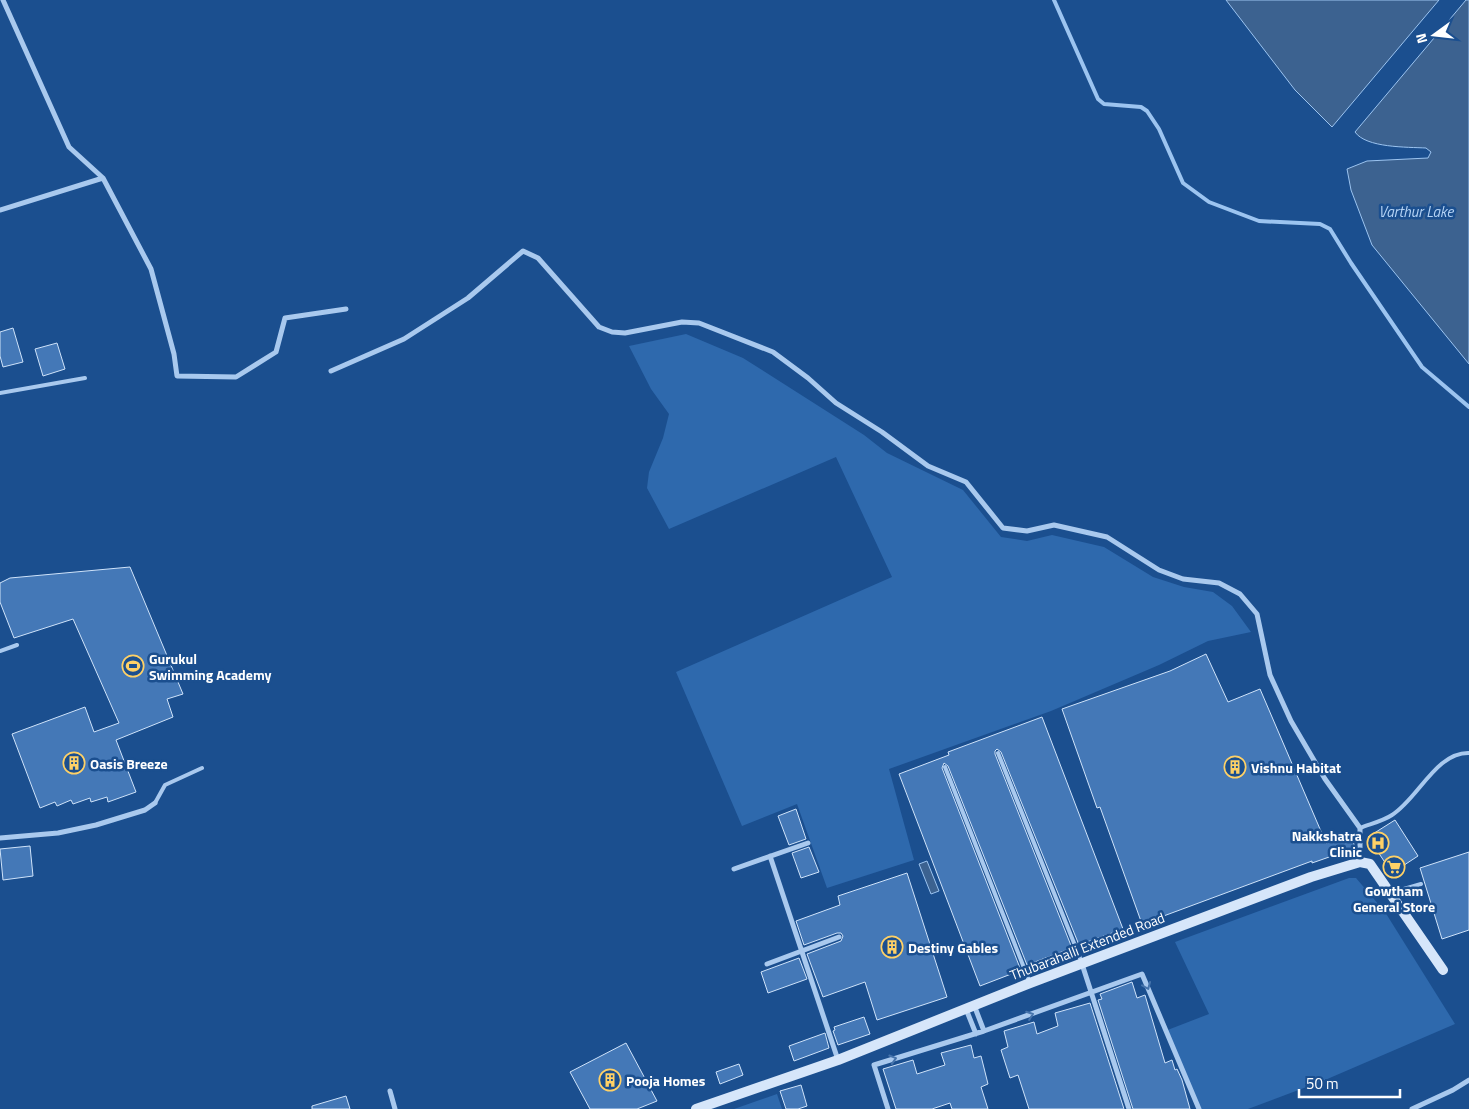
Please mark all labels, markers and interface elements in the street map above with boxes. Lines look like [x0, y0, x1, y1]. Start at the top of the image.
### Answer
north arrow [1409, 10, 1459, 60]
text: N [1410, 31, 1432, 46]
water label: Varthur Lake [1379, 200, 1455, 223]
place label: Gurukul Swimming Academy [149, 648, 272, 685]
sports icon: Gurukul Swimming Academy [121, 654, 145, 678]
building icon: Oasis Breeze [62, 751, 86, 775]
place label: Oasis Breeze [90, 753, 168, 774]
building icon: Vishnu Habitat [1223, 755, 1247, 779]
place label: Vishnu Habitat [1251, 757, 1341, 778]
place label: Nakkshatra Clinic [1292, 825, 1362, 862]
hospital icon: Nakkshatra Clinic [1366, 831, 1390, 855]
supermarket icon: Gowtham General Store [1382, 855, 1406, 879]
place label: Gowtham General Store [1353, 880, 1435, 917]
street label: Thubarahalli Extended Road [1006, 907, 1168, 985]
building icon: Destiny Gables [880, 935, 904, 959]
place label: Destiny Gables [908, 937, 998, 958]
one-way arrow [1140, 981, 1151, 990]
one-way arrow [1025, 1011, 1033, 1021]
one-way arrow [889, 1055, 897, 1065]
scale bar [1299, 1066, 1400, 1098]
building icon: Pooja Homes [598, 1068, 622, 1092]
place label: Pooja Homes [626, 1070, 706, 1091]
text: 50 m [1306, 1072, 1339, 1095]

